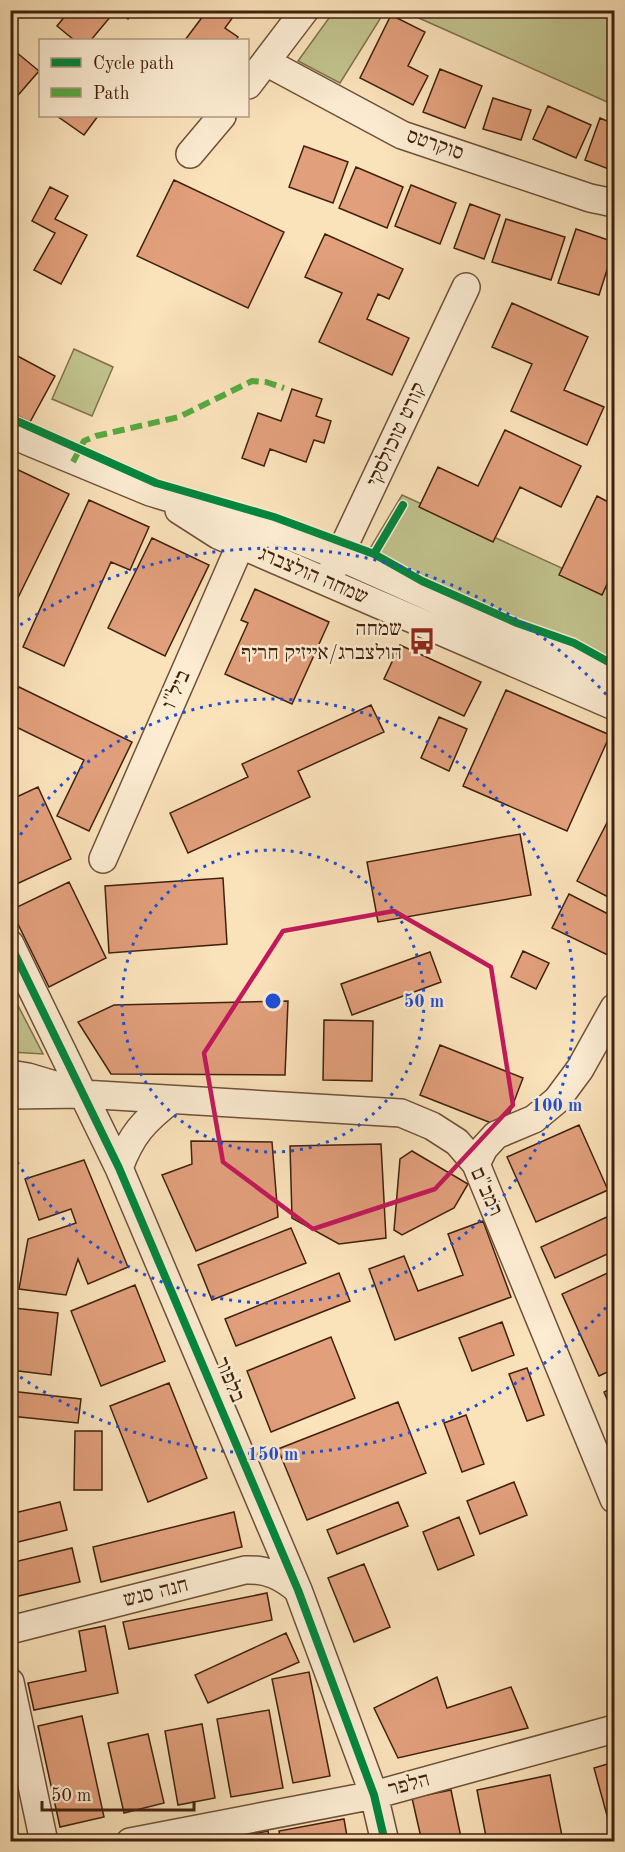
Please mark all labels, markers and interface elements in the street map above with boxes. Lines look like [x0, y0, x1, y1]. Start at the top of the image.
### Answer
legend [39, 39, 249, 117]
text: Cycle path [93, 55, 174, 73]
text: Path [93, 85, 130, 103]
street label: סוקרטס [404, 126, 466, 164]
street label: קורט טוכולסקי [363, 379, 430, 490]
street label: שמחה הולצברג [255, 543, 371, 608]
place label: שמחה הולצברג/אייזיק חריף [241, 619, 402, 664]
bus stop icon: שמחה הולצברג/אייזיק חריף [407, 626, 437, 656]
street label: ביל"ו [158, 667, 195, 713]
centre of rings [263, 991, 283, 1011]
text: 50 m [404, 993, 444, 1011]
text: 100 m [532, 1097, 582, 1115]
street label: רמב"ם [466, 1164, 506, 1220]
street label: בלפור [210, 1354, 249, 1406]
text: 150 m [248, 1446, 298, 1464]
street label: חנה סנש [121, 1575, 191, 1611]
street label: הלפר [386, 1768, 432, 1801]
scale bar [42, 1774, 194, 1812]
text: 50 m [51, 1787, 91, 1805]

